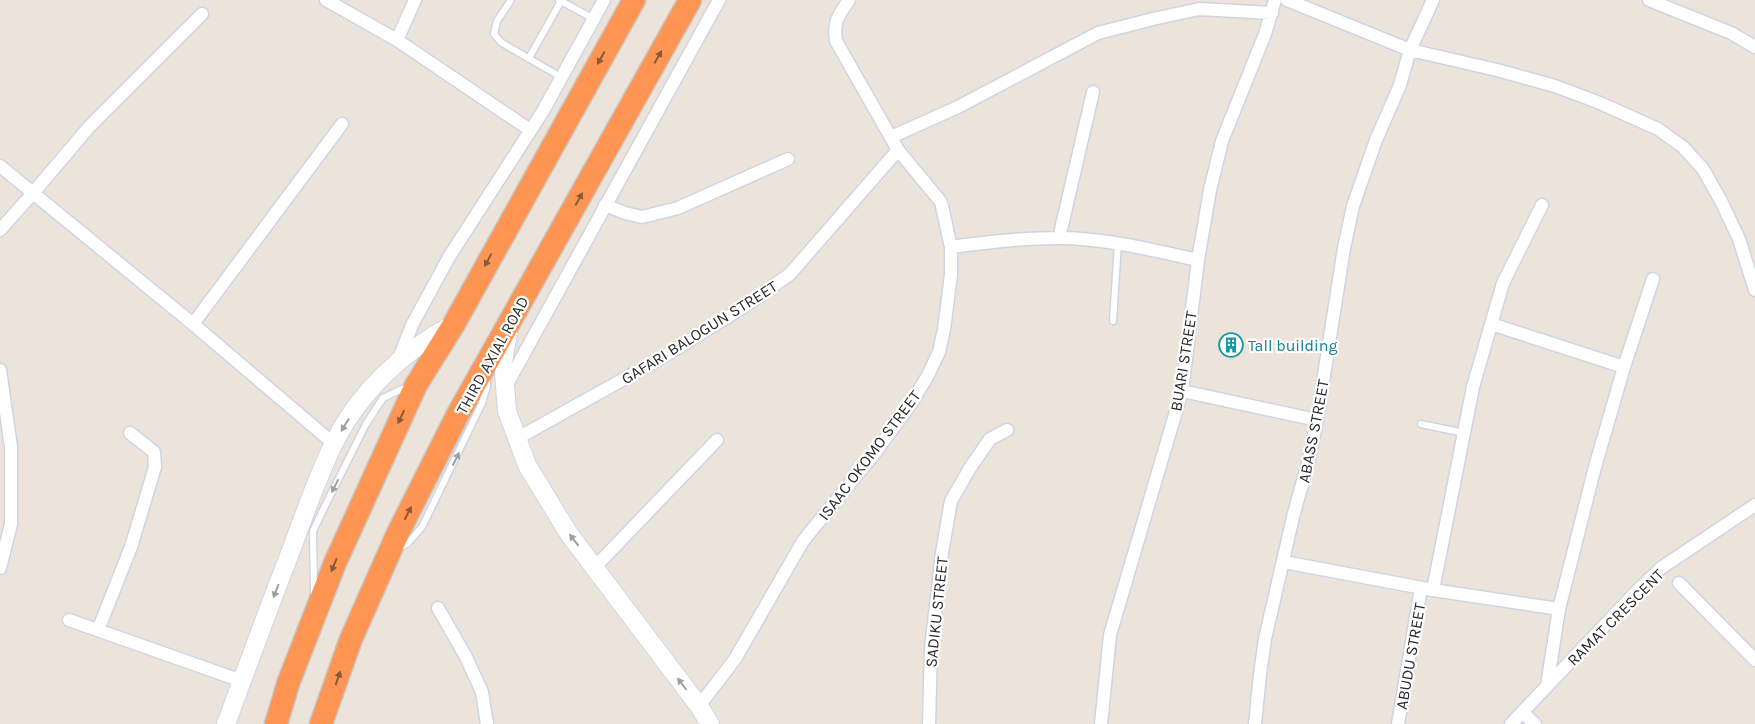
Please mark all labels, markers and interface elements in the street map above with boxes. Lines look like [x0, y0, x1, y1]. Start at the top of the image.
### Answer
one-way arrow [597, 50, 605, 65]
one-way arrow [654, 50, 662, 65]
one-way arrow [574, 192, 583, 206]
one-way arrow [484, 253, 493, 267]
street label: GAFARI BALOGUN STREET [618, 277, 781, 388]
street label: THIRD AXIAL ROAD [452, 293, 533, 417]
street label: BUARI STREET [1166, 310, 1201, 413]
building icon: Tall building [1218, 332, 1244, 358]
place label: Tall building [1248, 336, 1338, 355]
street label: ABASS STREET [1294, 378, 1333, 484]
street label: ISAAC OKOMO STREET [814, 387, 924, 524]
one-way arrow [397, 410, 405, 424]
one-way arrow [341, 419, 350, 432]
one-way arrow [452, 452, 460, 466]
one-way arrow [330, 479, 338, 493]
one-way arrow [404, 505, 412, 520]
one-way arrow [569, 534, 580, 547]
street label: SADIKU STREET [921, 556, 952, 668]
one-way arrow [330, 558, 338, 573]
street label: RAMAT CRESCENT [1563, 565, 1668, 670]
one-way arrow [271, 583, 279, 598]
street label: ABUDU STREET [1392, 601, 1429, 711]
one-way arrow [334, 670, 342, 685]
one-way arrow [677, 677, 687, 691]

